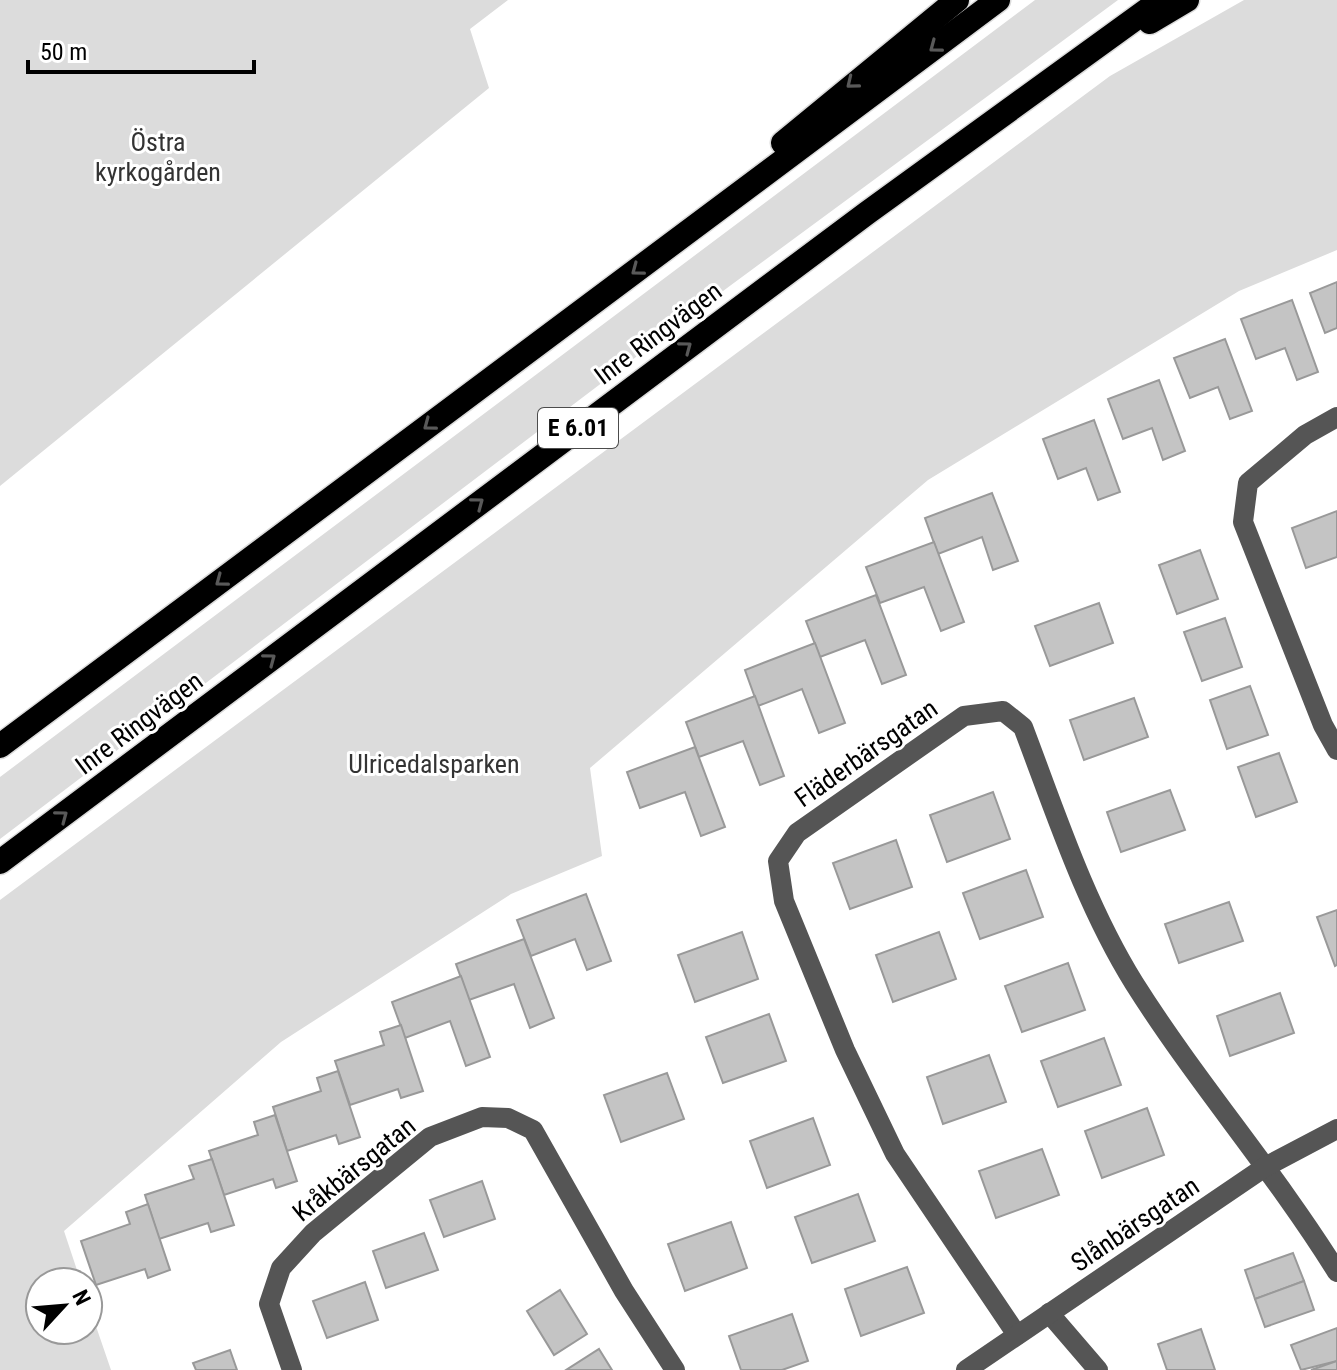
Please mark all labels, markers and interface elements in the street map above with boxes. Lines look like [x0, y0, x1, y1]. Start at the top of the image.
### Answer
scale bar [28, 24, 254, 74]
one-way arrow [930, 37, 944, 51]
text: 50 m [40, 38, 87, 66]
one-way arrow [846, 74, 861, 88]
park label: Östra kyrkogården [95, 127, 221, 187]
one-way arrow [632, 260, 646, 274]
street label: Inre Ringvägen [589, 276, 727, 390]
one-way arrow [677, 343, 692, 357]
road number: E 6.01 [538, 408, 618, 448]
one-way arrow [423, 416, 438, 430]
one-way arrow [469, 498, 484, 512]
one-way arrow [215, 571, 230, 585]
one-way arrow [261, 655, 276, 669]
street label: Inre Ringvägen [70, 666, 208, 780]
street label: Fläderbärsgatan [789, 693, 943, 813]
park label: Ulricedalsparken [348, 749, 520, 779]
one-way arrow [54, 811, 68, 825]
street label: Kråkbärsgatan [287, 1111, 421, 1227]
street label: Slånbärsgatan [1065, 1170, 1205, 1278]
north arrow [24, 1266, 104, 1346]
text: N [67, 1286, 96, 1309]

